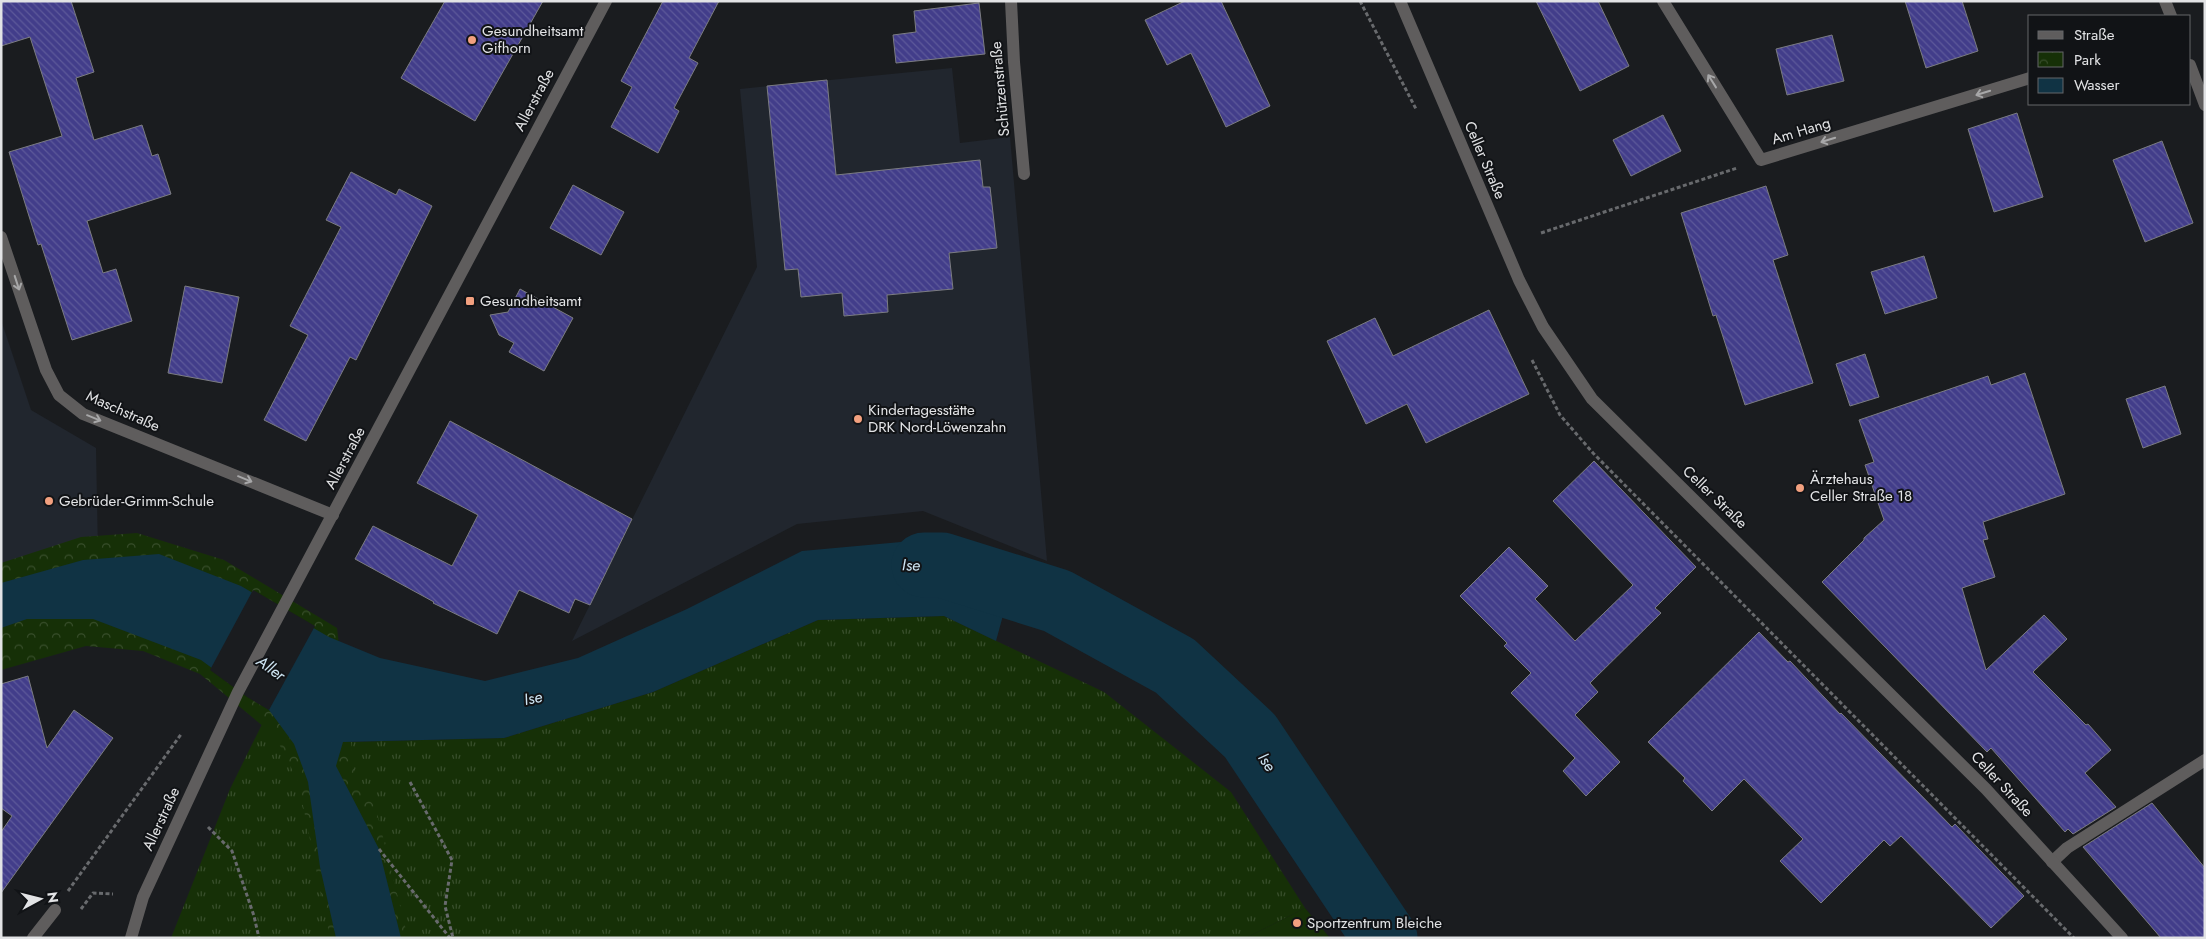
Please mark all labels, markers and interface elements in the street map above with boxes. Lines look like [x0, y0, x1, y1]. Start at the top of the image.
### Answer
legend [2028, 15, 2191, 105]
place label: Gesundheitsamt Gifhorn [482, 20, 584, 59]
text: Straße [2074, 24, 2115, 46]
marker: Gesundheitsamt Gifhorn [466, 34, 478, 46]
street label: Schützenstraße [985, 40, 1015, 137]
text: Park [2074, 49, 2101, 71]
street label: Allerstraße [508, 65, 560, 135]
text: Wasser [2074, 74, 2120, 96]
one-way arrow [1707, 75, 1717, 89]
one-way arrow [1975, 88, 1991, 98]
street label: Am Hang [1769, 112, 1833, 150]
street label: Celler Straße [1459, 118, 1511, 203]
one-way arrow [1820, 136, 1836, 145]
one-way arrow [12, 275, 22, 291]
place label: Gesundheitsamt [480, 290, 582, 312]
marker: Gesundheitsamt [464, 295, 476, 307]
street label: Maschstraße [83, 385, 164, 437]
place label: Kindertagesstätte DRK Nord-Löwenzahn [868, 399, 1006, 438]
marker: Kindertagesstätte DRK Nord-Löwenzahn [852, 413, 864, 425]
one-way arrow [86, 414, 101, 424]
street label: Allerstraße [319, 423, 371, 493]
street label: Celler Straße [1678, 460, 1753, 534]
place label: Ärztehaus Celler Straße 18 [1810, 468, 1912, 507]
one-way arrow [237, 475, 252, 484]
marker: Ärztehaus Celler Straße 18 [1794, 482, 1806, 494]
place label: Gebrüder-Grimm-Schule [59, 490, 214, 512]
marker: Gebrüder-Grimm-Schule [43, 495, 55, 507]
water label: Ise [902, 553, 920, 577]
water label: Aller [251, 649, 292, 687]
water label: Ise [522, 685, 544, 711]
street label: Celler Straße [1966, 746, 2038, 822]
water label: Ise [1252, 748, 1282, 776]
street label: Allerstraße [137, 783, 185, 854]
north arrow [15, 874, 65, 924]
text: N [42, 891, 64, 904]
place label: Sportzentrum Bleiche [1307, 912, 1442, 934]
marker: Sportzentrum Bleiche [1291, 917, 1303, 929]

